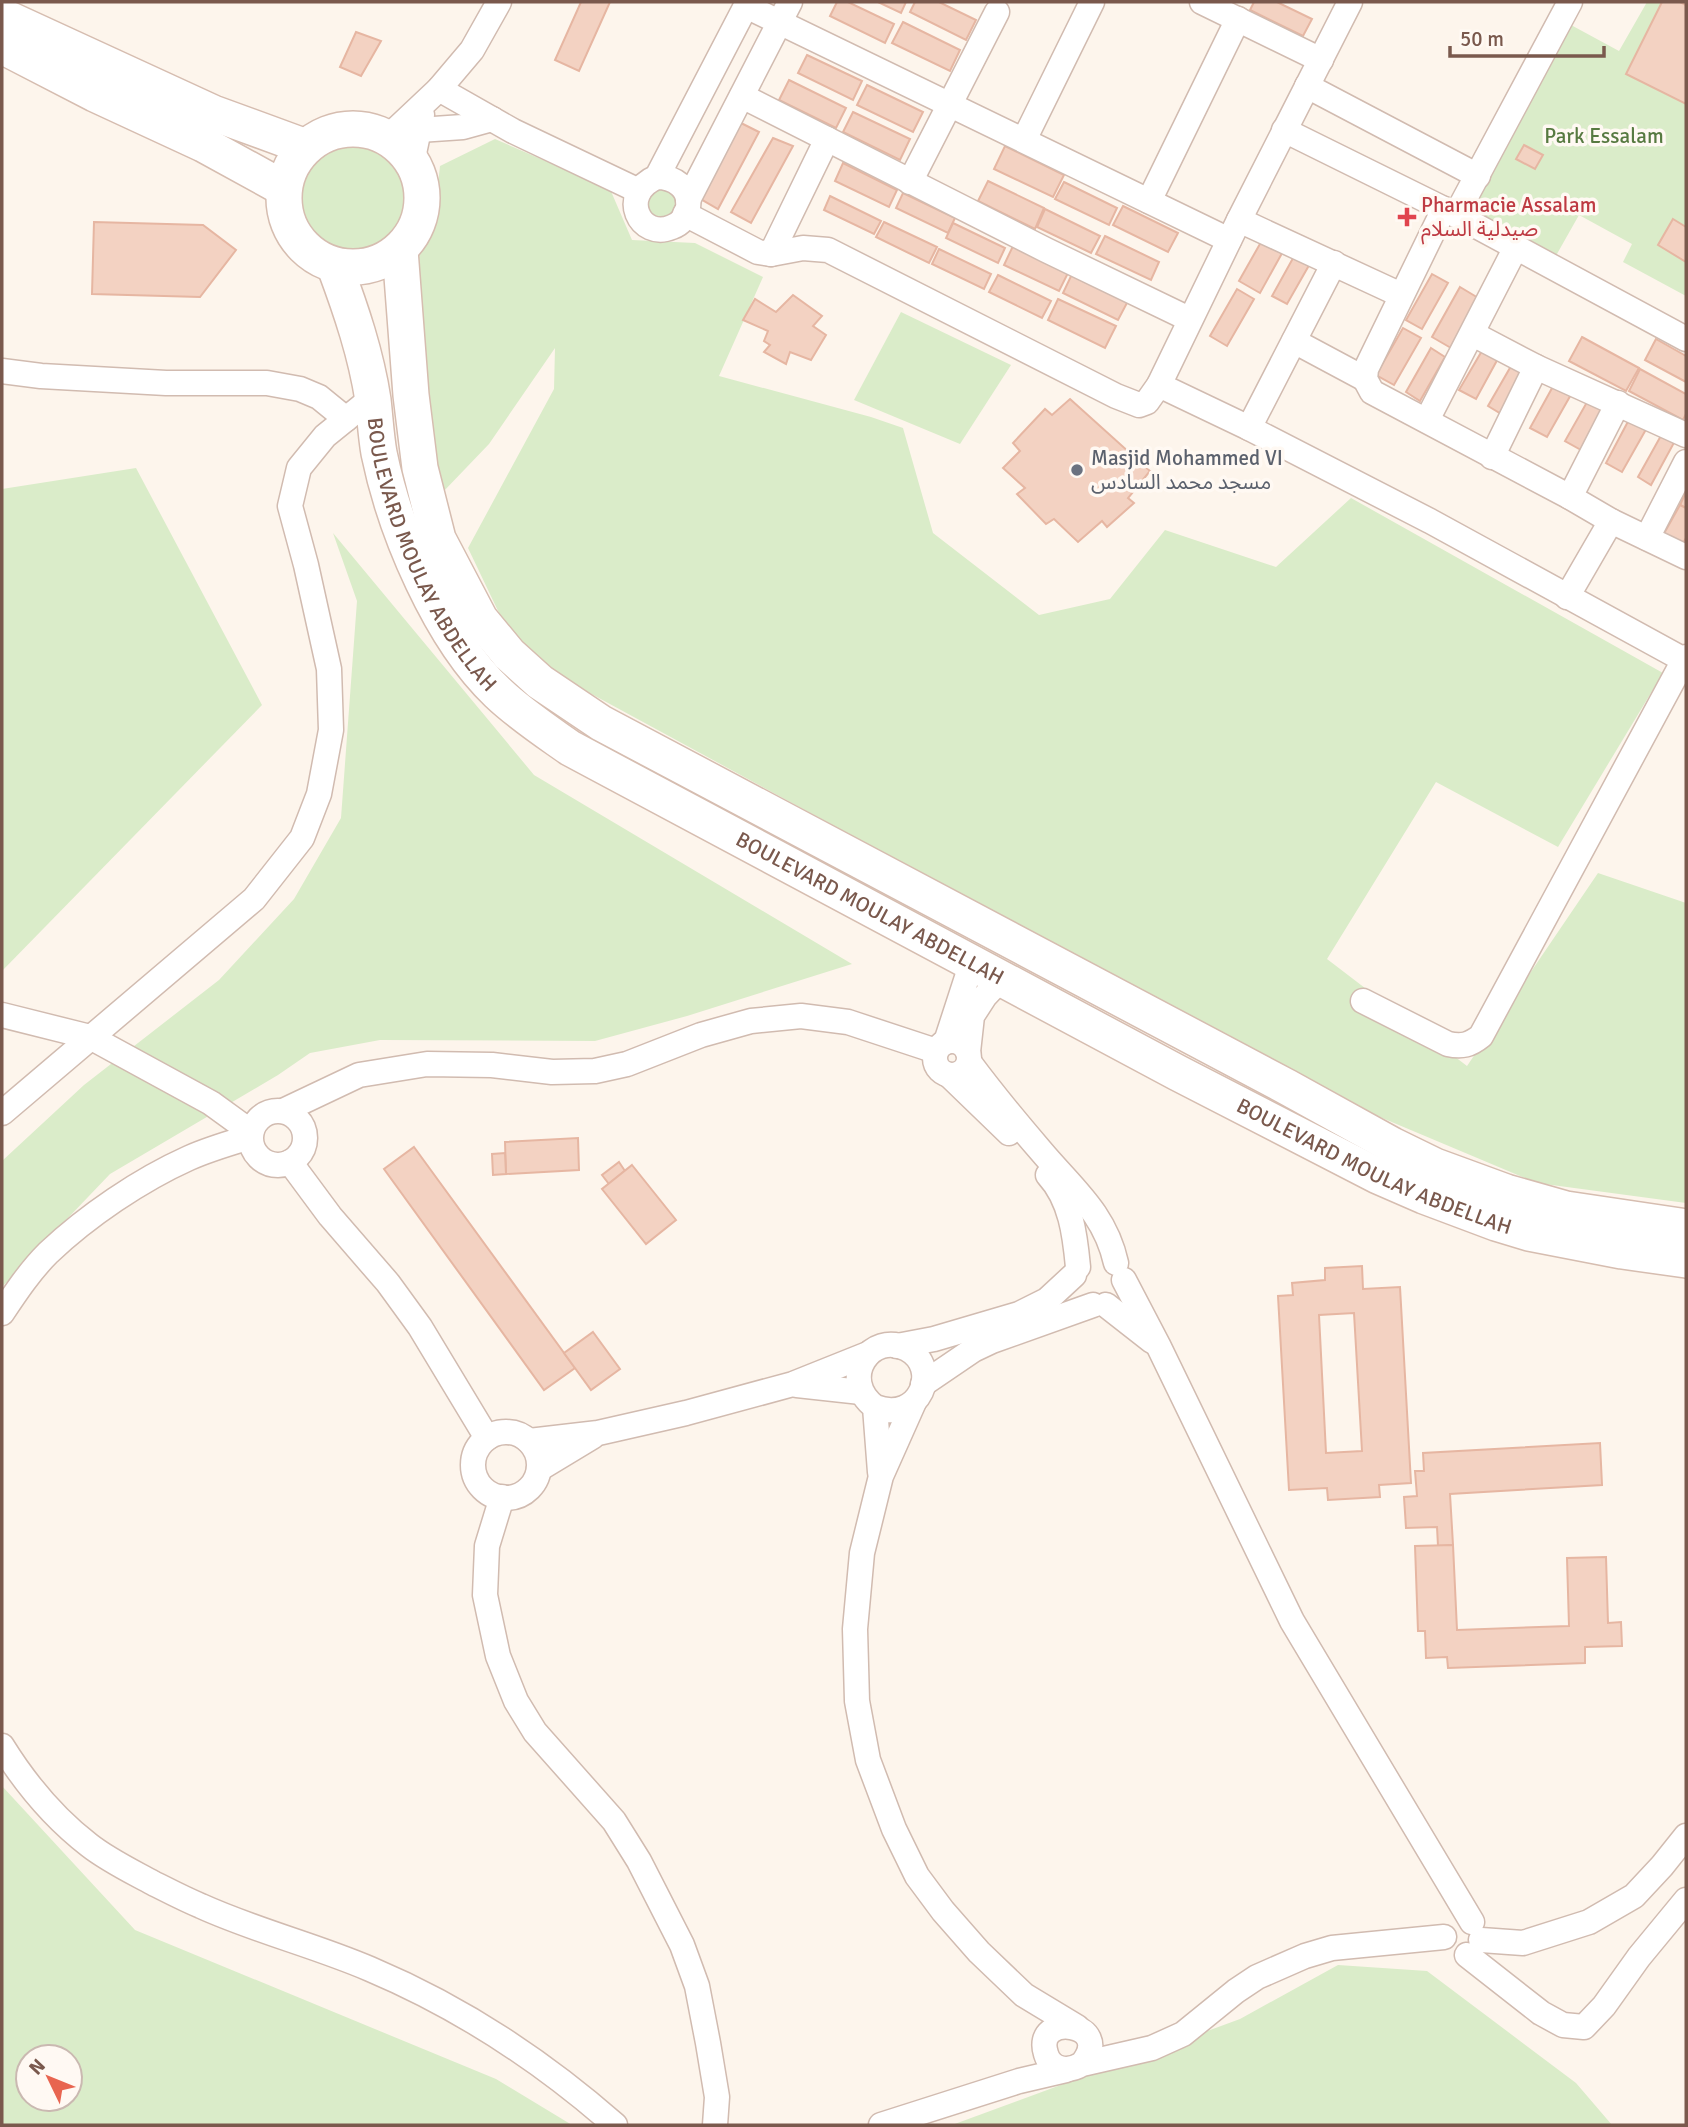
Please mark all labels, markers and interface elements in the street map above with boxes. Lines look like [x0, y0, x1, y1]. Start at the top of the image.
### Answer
scale bar [1450, 14, 1604, 58]
text: 50 m [1460, 26, 1504, 52]
park label: Park Essalam [1544, 123, 1664, 149]
place label: Pharmacie Assalam صيدلية السلام [1421, 192, 1596, 245]
marker: Pharmacie Assalam صيدلية السلام [1399, 209, 1415, 225]
street label: BOULEVARD MOULAY ABDELLAH [362, 416, 502, 697]
place label: Masjid Mohammed VI مسجد محمد السادس [1091, 445, 1283, 495]
marker: Masjid Mohammed VI مسجد محمد السادس [1069, 462, 1085, 478]
street label: BOULEVARD MOULAY ABDELLAH [732, 826, 1008, 991]
street label: BOULEVARD MOULAY ABDELLAH [1232, 1092, 1515, 1240]
north arrow [14, 2043, 84, 2113]
text: N [24, 2054, 51, 2080]

